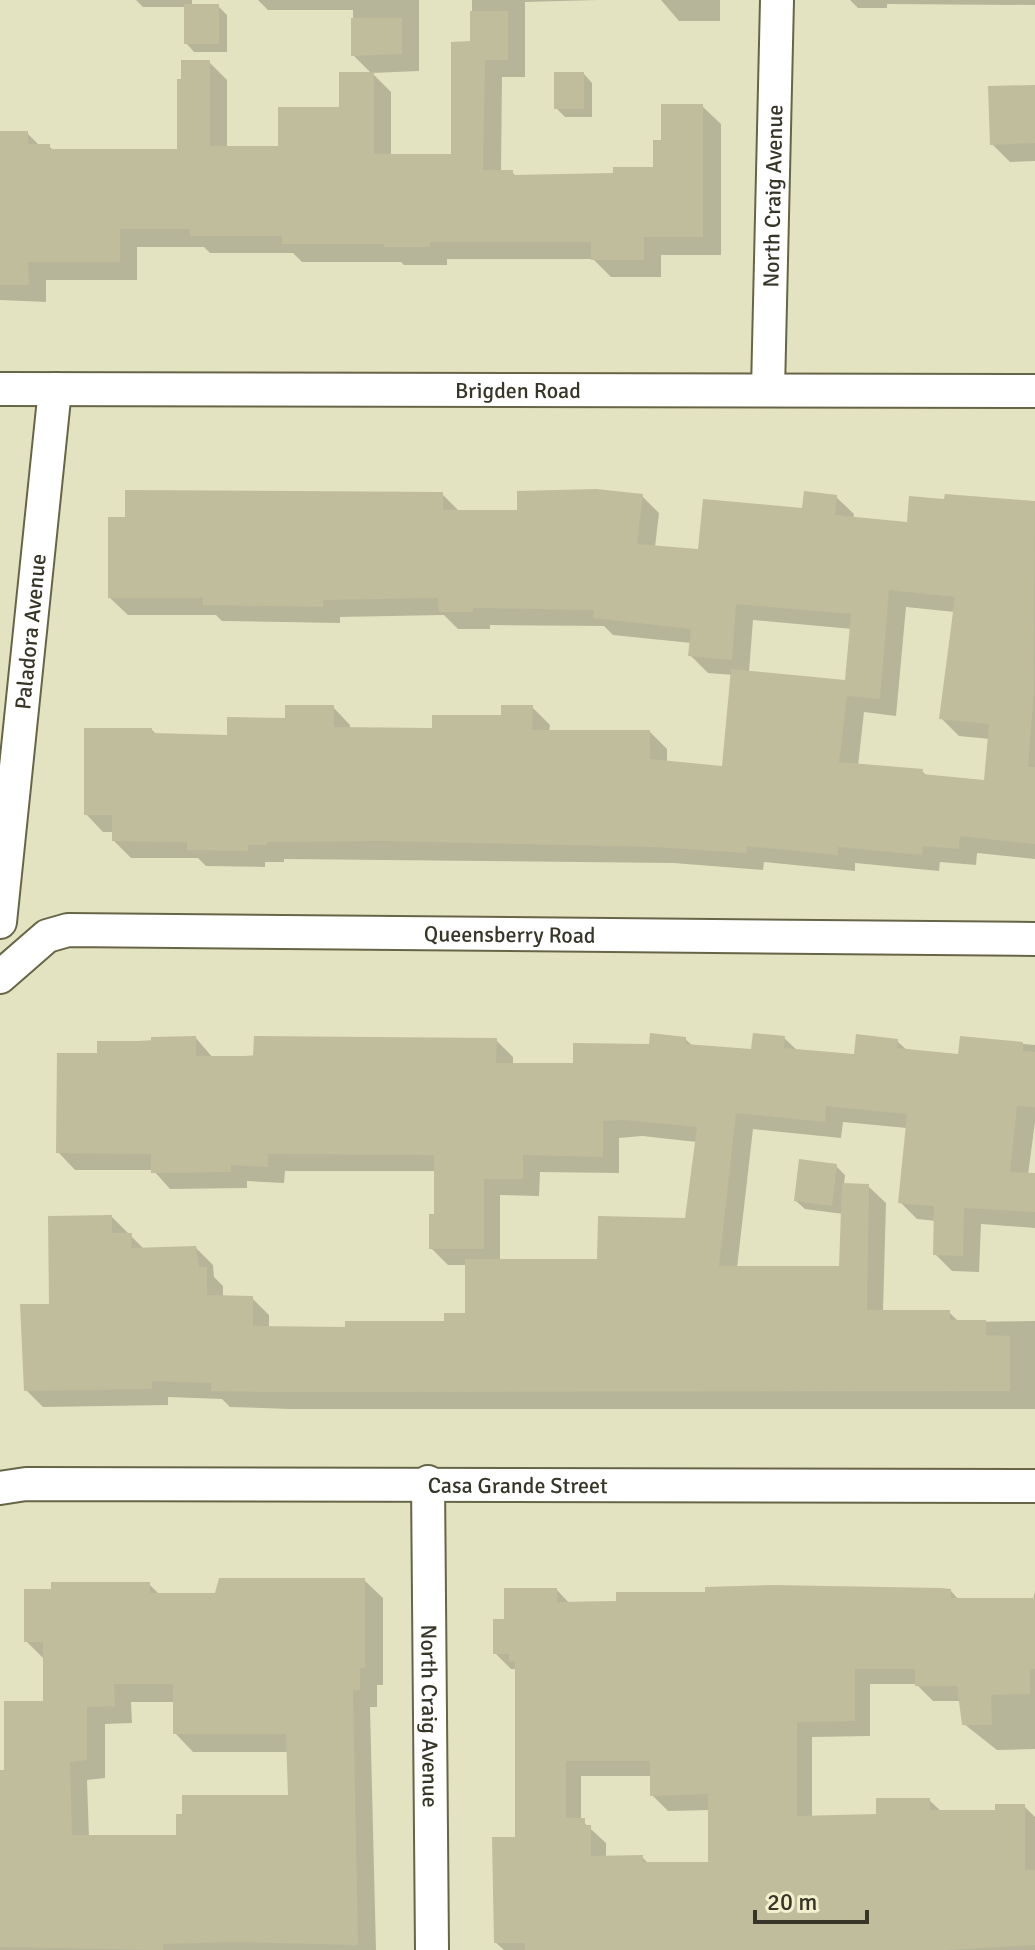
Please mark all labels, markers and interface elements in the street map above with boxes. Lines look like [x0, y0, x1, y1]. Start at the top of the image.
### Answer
street label: North Craig Avenue [757, 104, 789, 288]
street label: Brigden Road [455, 377, 581, 404]
street label: Paladora Avenue [9, 552, 52, 711]
street label: Queensberry Road [424, 920, 596, 949]
street label: Casa Grande Street [428, 1472, 608, 1499]
street label: North Craig Avenue [415, 1624, 444, 1808]
scale bar [755, 1874, 867, 1924]
text: 20 m [767, 1887, 817, 1917]

